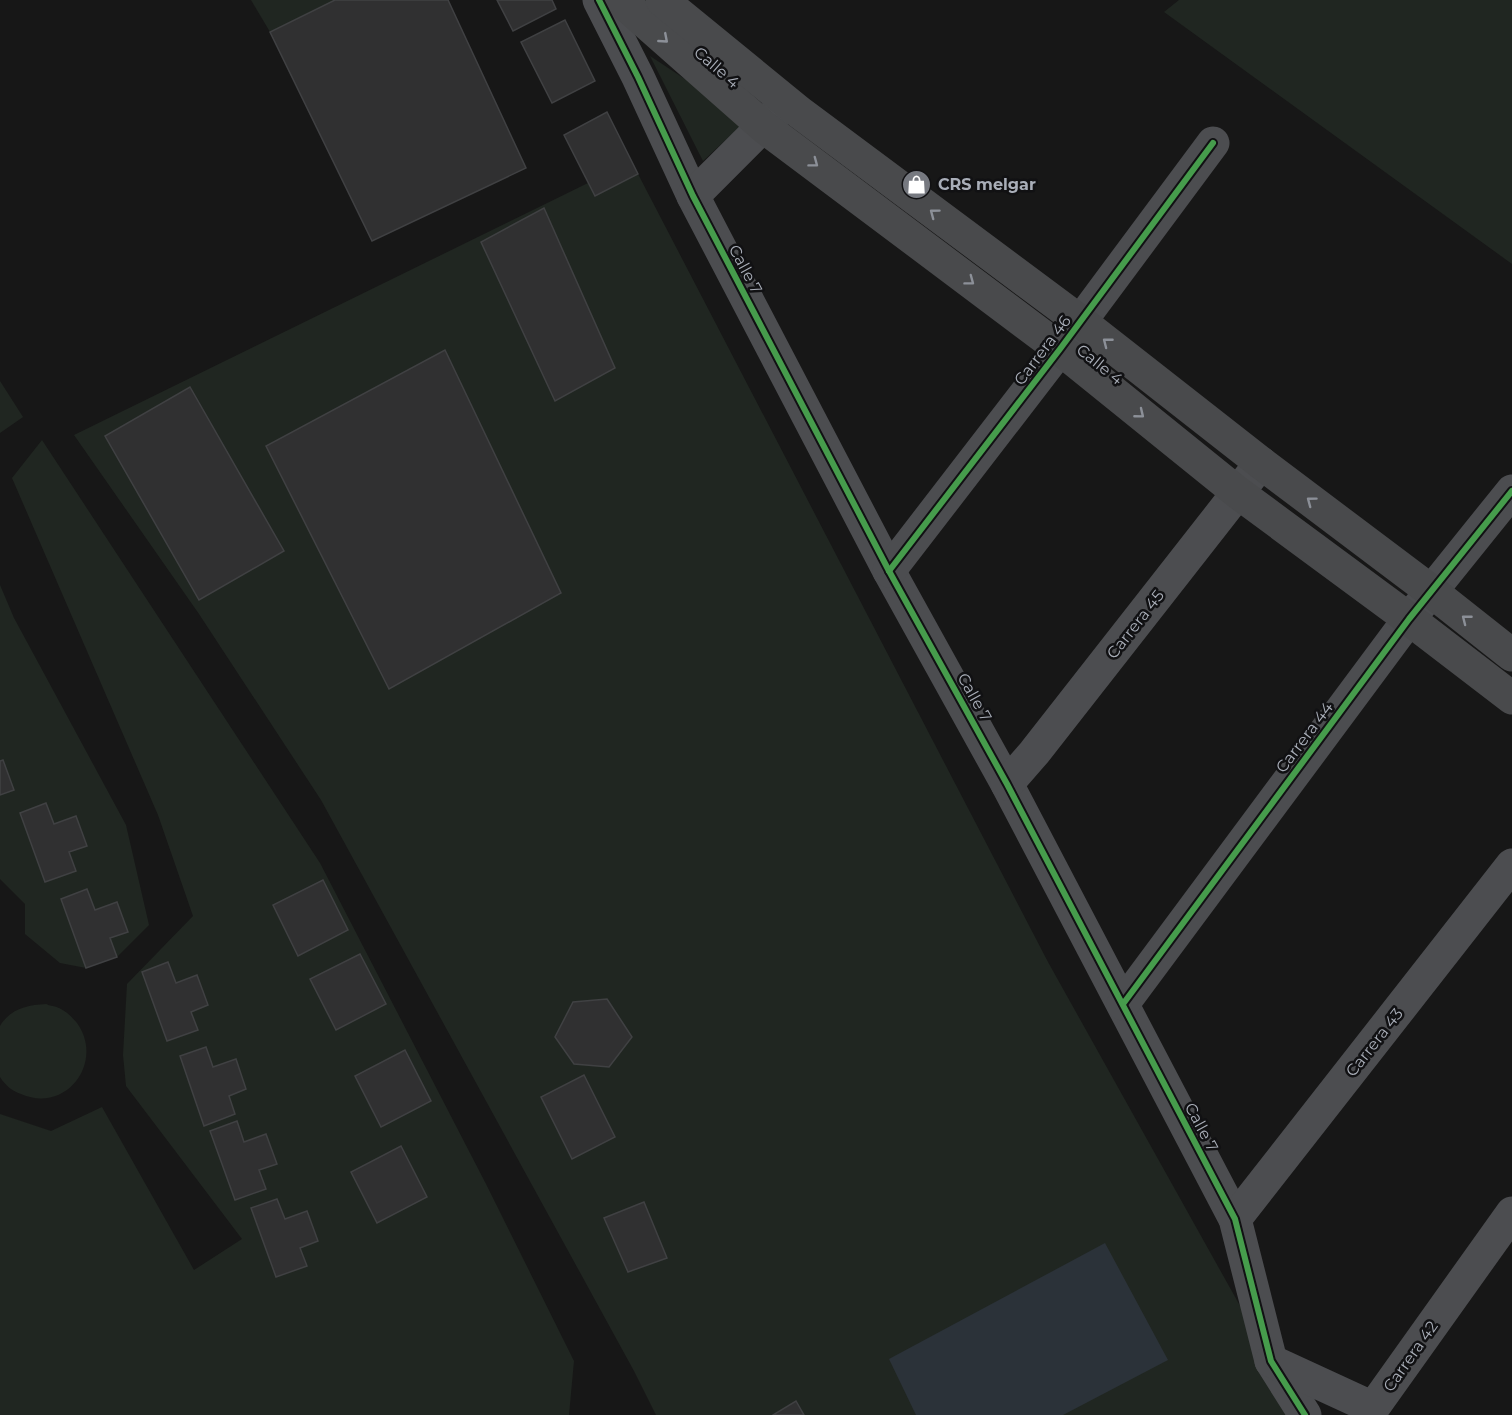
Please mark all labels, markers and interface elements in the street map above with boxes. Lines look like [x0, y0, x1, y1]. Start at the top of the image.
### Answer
one-way arrow [657, 32, 668, 43]
street label: Calle 4 [690, 43, 743, 92]
one-way arrow [807, 156, 818, 167]
shop icon: CRS melgar [901, 168, 933, 200]
place label: CRS melgar [938, 175, 1036, 194]
one-way arrow [930, 209, 941, 220]
street label: Calle 7 [725, 242, 766, 297]
one-way arrow [963, 274, 974, 285]
street label: Carrera 46 [1010, 311, 1075, 389]
one-way arrow [1103, 339, 1114, 350]
street label: Calle 4 [1073, 340, 1127, 389]
one-way arrow [1133, 406, 1144, 417]
one-way arrow [1307, 497, 1318, 508]
street label: Carrera 45 [1103, 586, 1168, 662]
one-way arrow [1462, 615, 1473, 626]
street label: Calle 7 [954, 670, 996, 725]
street label: Carrera 44 [1272, 698, 1337, 776]
street label: Carrera 43 [1342, 1004, 1407, 1080]
street label: Calle 7 [1181, 1100, 1222, 1155]
street label: Carrera 42 [1379, 1317, 1442, 1395]

